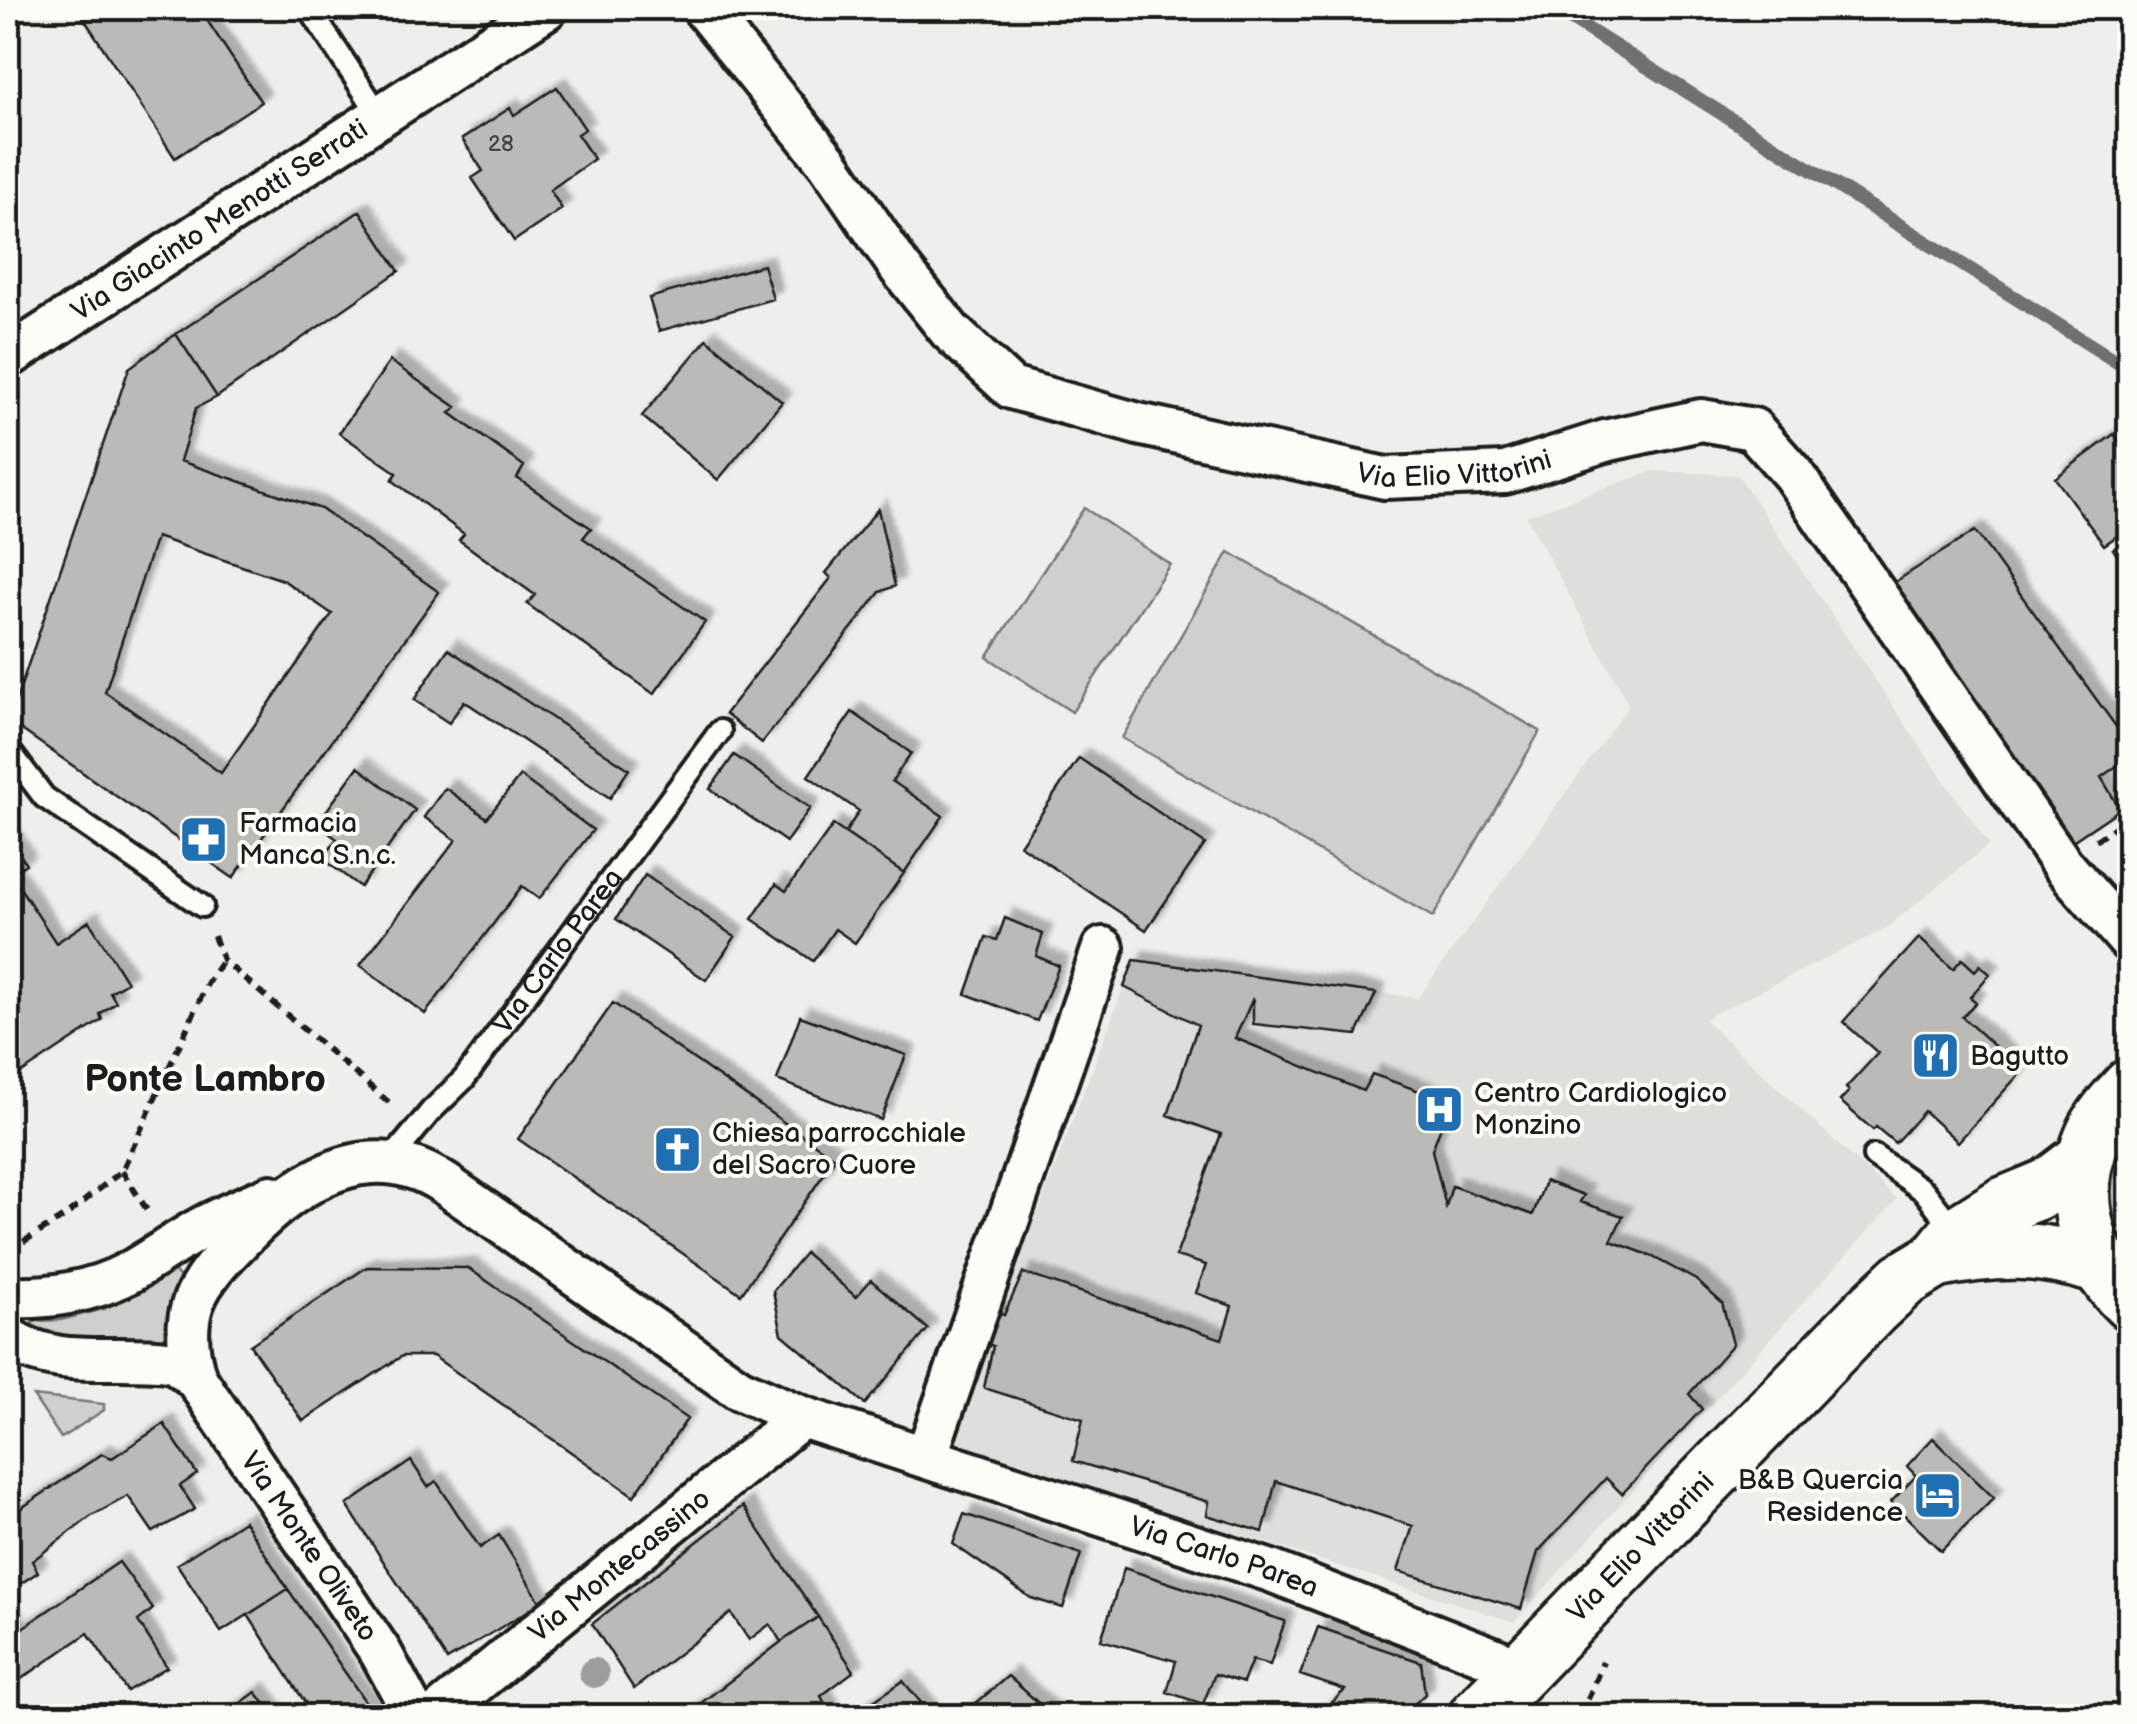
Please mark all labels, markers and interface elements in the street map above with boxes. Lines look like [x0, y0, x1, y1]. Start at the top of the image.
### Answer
street label: Via Giacinto Menotti Serrati [65, 112, 374, 328]
house number: 28 [488, 131, 514, 158]
street label: Via Elio Vittorini [1354, 443, 1556, 495]
place label: Farmacia Manca S.n.c. [239, 807, 396, 872]
pharmacy icon: Farmacia Manca S.n.c. [178, 813, 230, 865]
street label: Via Carlo Parea [486, 862, 630, 1040]
restaurant icon: Bagutto [1909, 1030, 1961, 1082]
place label: Bagutto [1970, 1040, 2069, 1073]
district label: Ponte Lambro [84, 1057, 326, 1102]
place label: Centro Cardiologico Monzino [1474, 1077, 1727, 1142]
hospital icon: Centro Cardiologico Monzino [1413, 1083, 1465, 1135]
place label: Chiesa parrocchiale del Sacro Cuore [712, 1117, 966, 1182]
church icon: Chiesa parrocchiale del Sacro Cuore [651, 1123, 703, 1175]
street label: Via Monte Oliveto [233, 1446, 385, 1648]
place label: B&B Quercia Residence [1738, 1464, 1903, 1529]
street label: Via Elio Vittorini [1560, 1465, 1721, 1629]
hotel icon: B&B Quercia Residence [1912, 1470, 1964, 1522]
street label: Via Montecassino [522, 1482, 717, 1649]
street label: Via Carlo Parea [1125, 1509, 1323, 1604]

